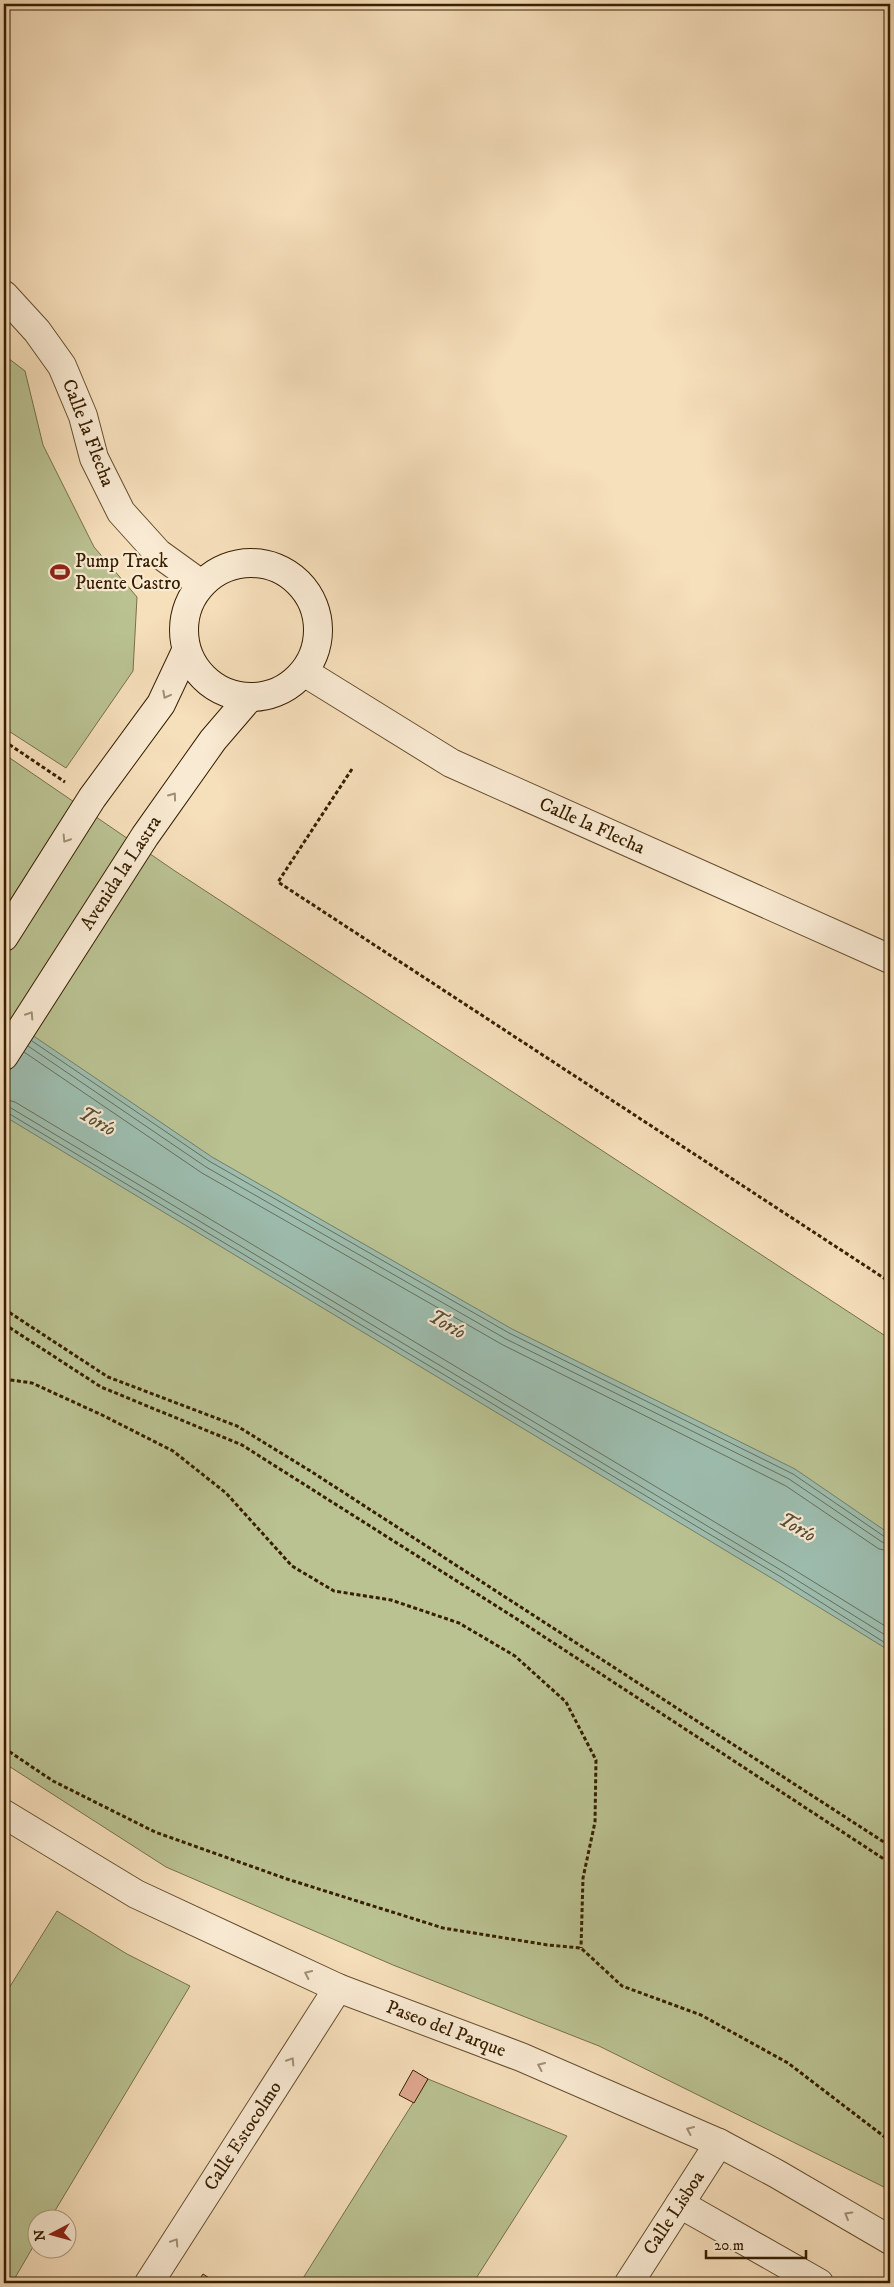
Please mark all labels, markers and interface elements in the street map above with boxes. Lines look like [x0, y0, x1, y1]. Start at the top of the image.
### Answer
street label: Calle la Flecha [57, 376, 119, 490]
place label: Pump Track Puente Castro [75, 550, 180, 595]
sports icon: Pump Track Puente Castro [49, 561, 71, 583]
one-way arrow [162, 690, 172, 699]
one-way arrow [167, 792, 176, 802]
street label: Calle la Flecha [536, 792, 648, 860]
street label: Avenida la Lastra [76, 812, 166, 934]
one-way arrow [62, 834, 72, 843]
one-way arrow [24, 1011, 33, 1020]
water label: Torío [74, 1101, 120, 1143]
water label: Torío [424, 1304, 470, 1346]
water label: Torío [774, 1507, 820, 1549]
one-way arrow [304, 1970, 313, 1981]
street label: Paseo del Parque [383, 1996, 509, 2063]
one-way arrow [285, 2057, 294, 2067]
one-way arrow [537, 2061, 546, 2072]
street label: Calle Estocolmo [199, 2077, 287, 2195]
one-way arrow [686, 2126, 695, 2137]
street label: Calle Lisboa [638, 2167, 710, 2259]
north arrow [28, 2210, 78, 2260]
one-way arrow [845, 2212, 854, 2222]
scale bar [706, 2227, 806, 2259]
text: N [30, 2228, 50, 2242]
text: 20 m [714, 2236, 744, 2255]
one-way arrow [169, 2239, 179, 2248]

